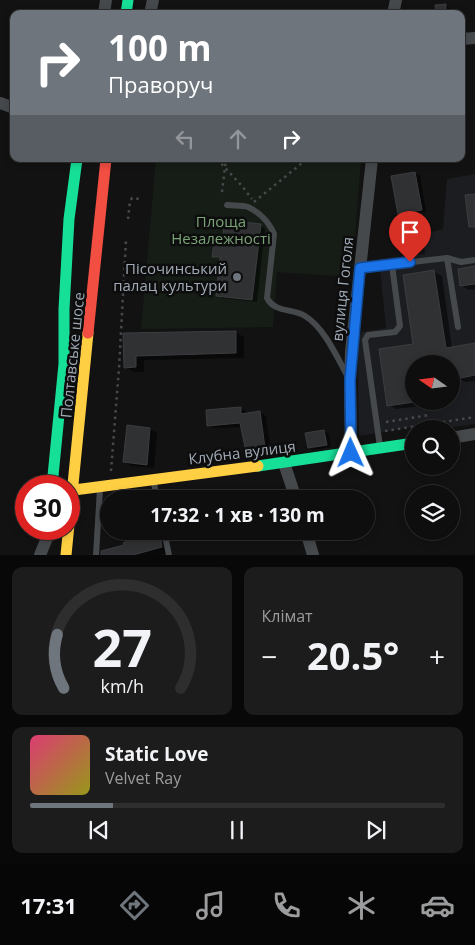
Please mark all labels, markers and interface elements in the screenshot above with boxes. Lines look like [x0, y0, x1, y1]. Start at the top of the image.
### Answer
text: 100 m [108, 24, 212, 71]
icon: right [25, 30, 90, 95]
text: Праворуч [108, 69, 213, 99]
icon: left [171, 125, 199, 153]
icon: ahead [224, 125, 252, 153]
icon: right [277, 125, 305, 153]
park label: Площа Незалежності [171, 211, 271, 248]
pin [389, 211, 431, 262]
icon: arrive [396, 218, 424, 246]
street label: вулиця Гоголя [327, 236, 357, 342]
place label: Пісочинський палац культури [113, 258, 227, 295]
marker: Пісочинський палац культури [231, 271, 243, 283]
street label: Полтавське шосе [55, 291, 89, 419]
north arrow [405, 355, 460, 410]
map controls [405, 355, 460, 540]
button: search [405, 420, 460, 475]
position arrow [324, 426, 376, 478]
street label: Клубна вулиця [187, 436, 297, 468]
speed limit sign: 30 [15, 475, 80, 540]
button: layers [405, 485, 460, 540]
text: 17:32 · 1 хв · 130 m [150, 502, 325, 528]
text: Клімат [262, 605, 313, 627]
text: 27 [92, 611, 151, 682]
text: 20.5° [307, 629, 399, 681]
text: − [262, 637, 278, 675]
text: + [429, 637, 445, 675]
text: km/h [100, 674, 143, 698]
text: Static Love [105, 741, 208, 767]
text: Velvet Ray [105, 767, 181, 789]
icon: previous [85, 816, 113, 844]
icon: pause [223, 816, 251, 844]
icon: next [362, 816, 390, 844]
icon: directions [117, 888, 152, 923]
icon: music [193, 888, 228, 923]
icon: phone [269, 888, 304, 923]
icon: climate [344, 888, 379, 923]
icon: car [420, 888, 455, 923]
text: 17:31 [20, 890, 77, 920]

